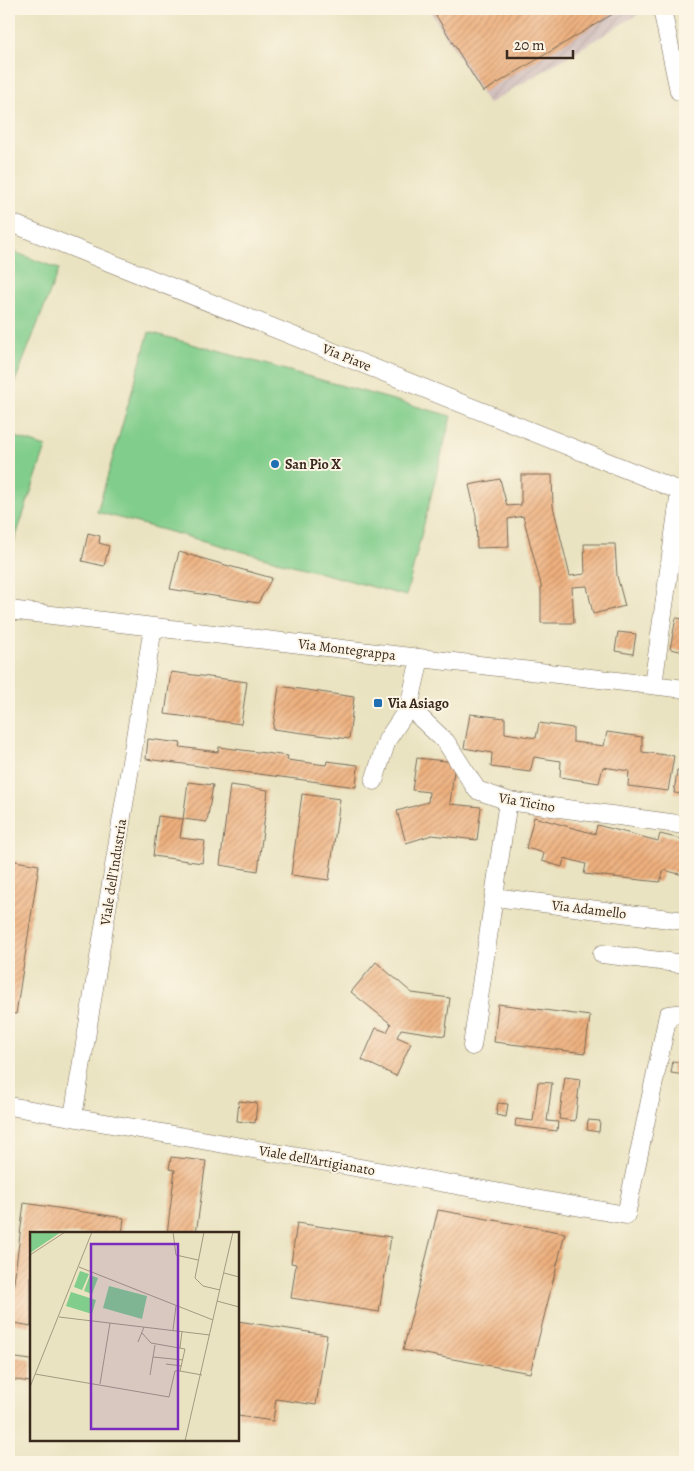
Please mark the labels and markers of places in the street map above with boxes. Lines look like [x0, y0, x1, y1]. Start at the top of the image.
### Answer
place label: San Pio X [285, 455, 341, 474]
marker: San Pio X [269, 458, 281, 470]
place label: Via Asiago [387, 694, 449, 713]
marker: Via Asiago [372, 697, 384, 709]

